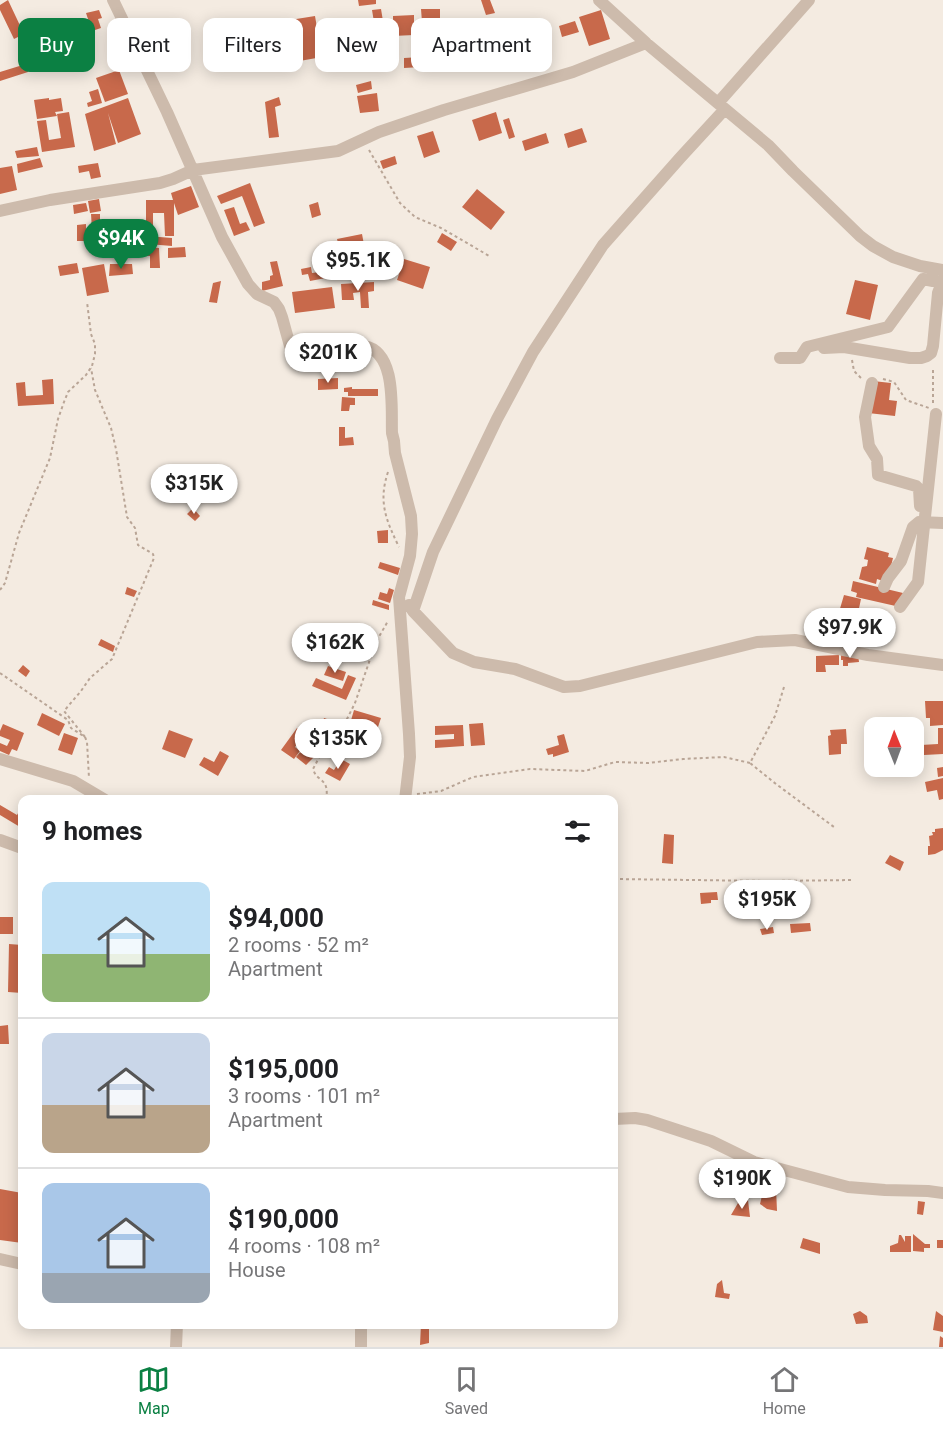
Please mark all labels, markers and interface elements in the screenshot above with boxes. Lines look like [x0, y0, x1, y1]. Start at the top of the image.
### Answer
chip: Buy [18, 18, 95, 72]
chip: Rent [107, 18, 191, 72]
chip: Filters [203, 18, 303, 72]
chip: New [315, 18, 399, 72]
chip: Apartment [411, 18, 552, 72]
pin: $94K [85, 219, 157, 270]
text: $94K [97, 226, 145, 250]
pin: $95.1K [309, 241, 407, 292]
text: $95.1K [326, 248, 390, 272]
pin: $201K [286, 333, 370, 384]
text: $201K [299, 340, 357, 364]
pin: $315K [152, 464, 236, 515]
text: $315K [165, 471, 223, 495]
pin: $97.9K [801, 608, 899, 659]
text: $97.9K [818, 615, 882, 639]
pin: $162K [293, 623, 377, 674]
text: $162K [306, 630, 364, 654]
north arrow [864, 717, 924, 777]
map controls [864, 717, 924, 777]
pin: $135K [296, 719, 380, 770]
text: $135K [309, 726, 367, 750]
icon: filters [561, 815, 594, 848]
text: 9 homes [42, 816, 143, 846]
pin: $195K [725, 880, 809, 931]
text: $195K [738, 887, 796, 911]
text: $94,000 [228, 903, 324, 933]
icon: home [90, 906, 162, 978]
text: 2 rooms · 52 m² [228, 933, 369, 957]
text: Apartment [228, 957, 323, 981]
text: $195,000 [228, 1054, 339, 1084]
icon: home [90, 1057, 162, 1129]
text: 3 rooms · 101 m² [228, 1084, 380, 1108]
text: Apartment [228, 1108, 323, 1132]
pin: $190K [700, 1159, 784, 1210]
text: $190K [713, 1166, 771, 1190]
text: $190,000 [228, 1204, 339, 1234]
icon: home [90, 1207, 162, 1279]
text: 4 rooms · 108 m² [228, 1234, 380, 1258]
text: House [228, 1258, 286, 1282]
tab: Map [137, 1363, 170, 1418]
tab: Saved [445, 1363, 488, 1418]
tab: Home [763, 1363, 806, 1418]

